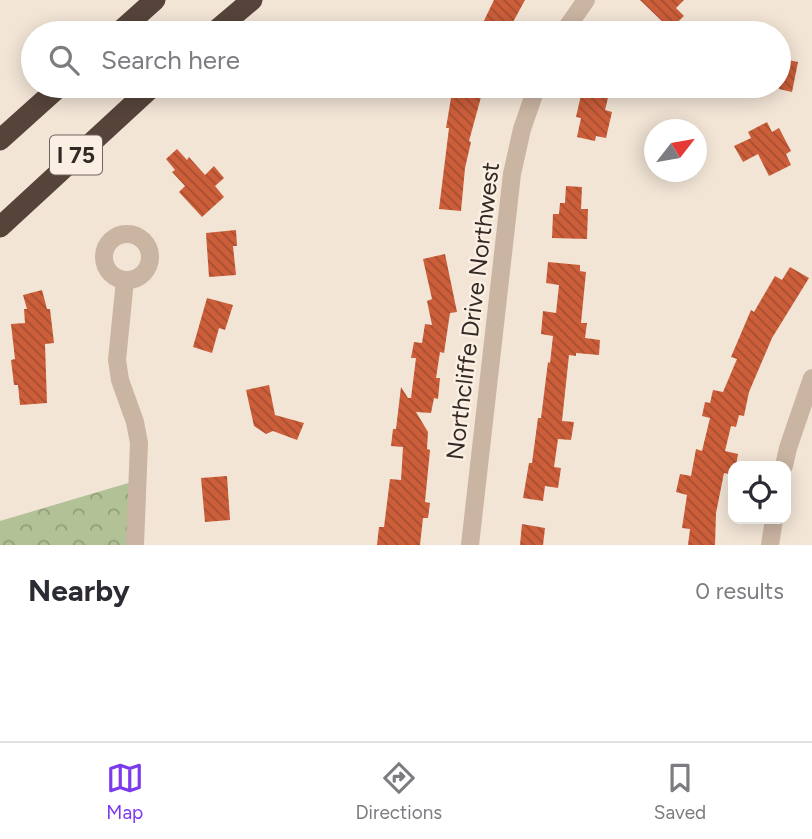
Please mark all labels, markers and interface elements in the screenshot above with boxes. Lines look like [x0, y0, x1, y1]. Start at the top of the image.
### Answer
search box [21, 21, 791, 98]
icon: search [45, 41, 83, 79]
text: Search here [101, 44, 240, 76]
north arrow [644, 119, 707, 182]
road number: I 75 [50, 136, 102, 174]
street label: Northcliffe Drive Northwest [440, 160, 505, 461]
map controls [728, 461, 791, 524]
button: locate [728, 461, 791, 524]
text: Nearby [28, 572, 130, 609]
text: 0 results [695, 577, 784, 605]
tab: Map [106, 759, 144, 824]
tab: Directions [355, 759, 442, 824]
tab: Saved [654, 759, 706, 824]

